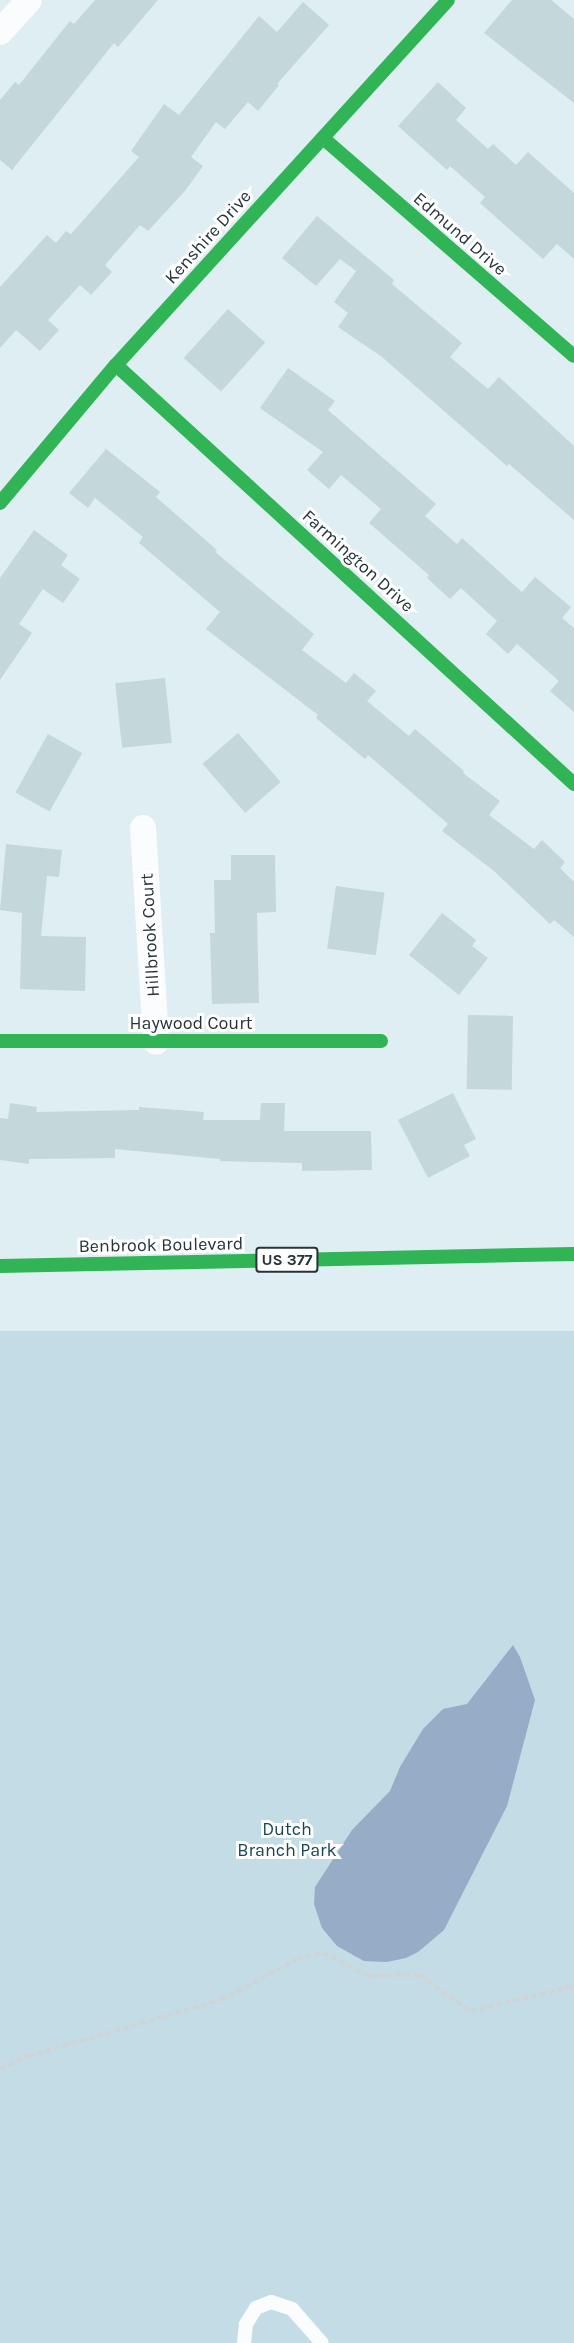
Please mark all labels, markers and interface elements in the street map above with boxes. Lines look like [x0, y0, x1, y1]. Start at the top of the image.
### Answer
street label: Kenshire Drive [160, 186, 256, 288]
street label: Edmund Drive [409, 188, 511, 280]
street label: Farmington Drive [298, 505, 418, 617]
street label: Hillbrook Court [136, 873, 164, 997]
street label: Haywood Court [129, 1012, 253, 1034]
street label: Benbrook Boulevard [78, 1233, 244, 1257]
road number: US 377 [254, 1247, 320, 1273]
park label: Dutch Branch Park [237, 1819, 337, 1862]

